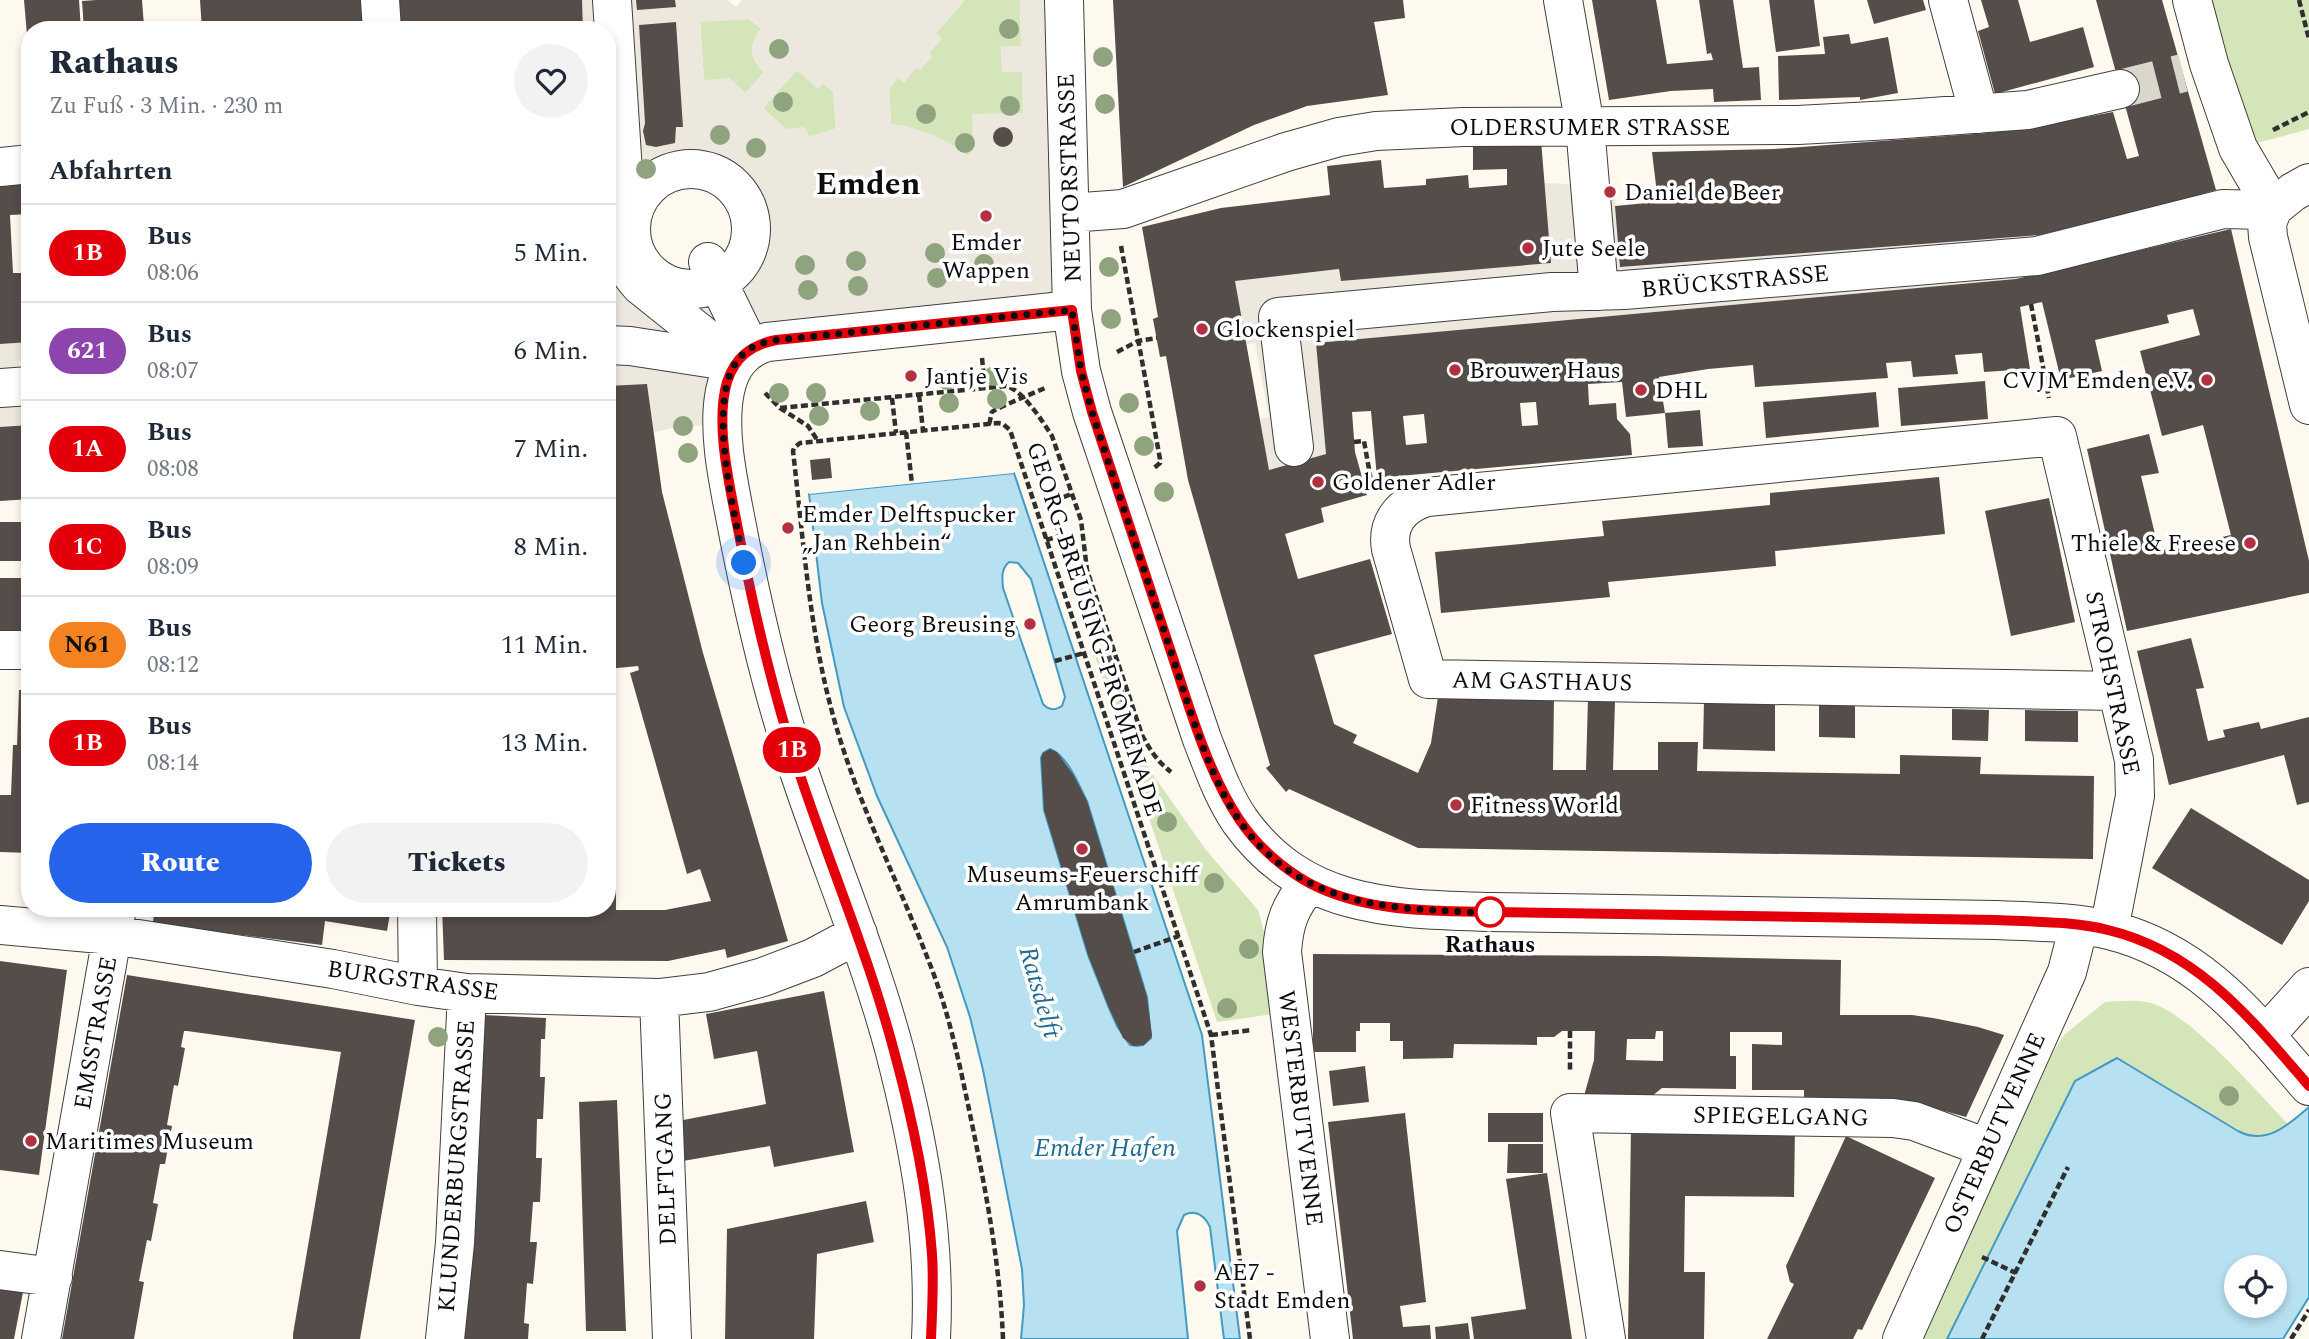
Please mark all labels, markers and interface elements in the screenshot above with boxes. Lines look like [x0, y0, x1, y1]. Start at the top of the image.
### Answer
text: Rathaus [49, 38, 179, 88]
button: heart [514, 44, 588, 118]
street label: NEUTORSTRASSE [1048, 73, 1092, 283]
text: Zu Fuß · 3 Min. · 230 m [49, 89, 283, 124]
street label: OLDERSUMER STRASSE [1449, 110, 1731, 146]
text: Abfahrten [49, 151, 173, 191]
district label: Emden [816, 160, 921, 209]
place label: Daniel de Beer [1624, 175, 1780, 211]
marker: Daniel de Beer [1602, 184, 1618, 200]
marker: Emder Wappen [978, 208, 994, 224]
text: Bus [147, 216, 192, 256]
place label: Emder Wappen [942, 225, 1030, 289]
place label: Jute Seele [1542, 231, 1646, 267]
text: 5 Min. [514, 233, 588, 273]
text: 1B [72, 235, 103, 271]
marker: Jute Seele [1520, 240, 1536, 256]
text: 08:06 [147, 256, 199, 291]
street label: BRÜCKSTRASSE [1640, 256, 1831, 308]
place label: Glockenspiel [1216, 312, 1355, 348]
text: Bus [147, 314, 192, 354]
marker: Glockenspiel [1194, 321, 1210, 337]
text: 6 Min. [514, 331, 588, 371]
text: 621 [67, 333, 108, 369]
place label: Brouwer Haus [1469, 353, 1621, 389]
text: 08:07 [147, 354, 199, 389]
place label: Jantje Vis [925, 359, 1029, 395]
marker: Brouwer Haus [1447, 362, 1463, 378]
place label: CVJM Emden e.V. [2002, 363, 2193, 399]
marker: Jantje Vis [903, 368, 919, 384]
marker: CVJM Emden e.V. [2199, 372, 2215, 388]
place label: DHL [1655, 373, 1708, 409]
marker: DHL [1633, 382, 1649, 398]
text: Bus [147, 412, 192, 452]
text: 7 Min. [514, 429, 588, 469]
text: 1A [71, 431, 104, 467]
street label: GEORG-BREUSING-PROMENADE [1016, 437, 1172, 821]
text: 08:08 [147, 452, 199, 487]
place label: Goldener Adler [1332, 465, 1496, 501]
marker: Goldener Adler [1310, 474, 1326, 490]
place label: Emder Delftspucker „Jan Rehbein“ [802, 497, 1016, 561]
text: Bus [147, 510, 192, 550]
marker: Emder Delftspucker „Jan Rehbein“ [780, 520, 796, 536]
place label: Thiele & Freese [2071, 526, 2236, 562]
text: 8 Min. [514, 527, 588, 567]
text: 1C [72, 529, 103, 565]
marker: Thiele & Freese [2242, 535, 2258, 551]
your location [726, 545, 761, 580]
text: 08:09 [147, 550, 199, 585]
street label: STROHSTRASSE [2075, 588, 2149, 779]
place label: Georg Breusing [849, 607, 1016, 643]
text: Bus [147, 608, 192, 648]
marker: Georg Breusing [1022, 616, 1038, 632]
text: 11 Min. [501, 625, 588, 665]
text: N61 [64, 627, 111, 663]
text: 08:12 [147, 648, 199, 683]
street label: AM GASTHAUS [1451, 662, 1633, 702]
text: Bus [147, 706, 192, 746]
text: 13 Min. [501, 723, 588, 763]
text: 1B [72, 725, 103, 761]
line badge: 1B [760, 727, 824, 773]
text: 1B [777, 732, 807, 768]
text: 08:14 [147, 746, 199, 781]
place label: Fitness World [1470, 788, 1619, 824]
marker: Fitness World [1448, 797, 1464, 813]
button: Route [49, 823, 312, 903]
button: Tickets [326, 823, 588, 903]
marker: Museums-Feuerschiff Amrumbank [1074, 841, 1090, 857]
place label: Museums-Feuerschiff Amrumbank [966, 857, 1199, 921]
marker: Rathaus [1475, 897, 1505, 927]
place label: Rathaus [1445, 927, 1535, 963]
water label: Ratsdelft [1008, 941, 1072, 1044]
street label: BURGSTRASSE [325, 951, 501, 1011]
street label: EMSSTRASSE [65, 954, 127, 1113]
street label: WESTERBUTVENNE [1268, 988, 1332, 1228]
street label: KLUNDERBURGSTRASSE [429, 1019, 485, 1314]
street label: OSTERBUTVENNE [1934, 1027, 2056, 1240]
street label: DELFTGANG [645, 1092, 687, 1246]
street label: SPIEGELGANG [1693, 1097, 1869, 1137]
place label: Maritimes Museum [45, 1124, 254, 1160]
water label: Emder Hafen [1034, 1128, 1176, 1168]
marker: Maritimes Museum [23, 1133, 39, 1149]
place label: AE7 - Stadt Emden [1214, 1255, 1350, 1319]
map controls [2224, 1255, 2287, 1318]
button: locate [2224, 1255, 2287, 1318]
marker: AE7 - Stadt Emden [1192, 1278, 1208, 1294]

